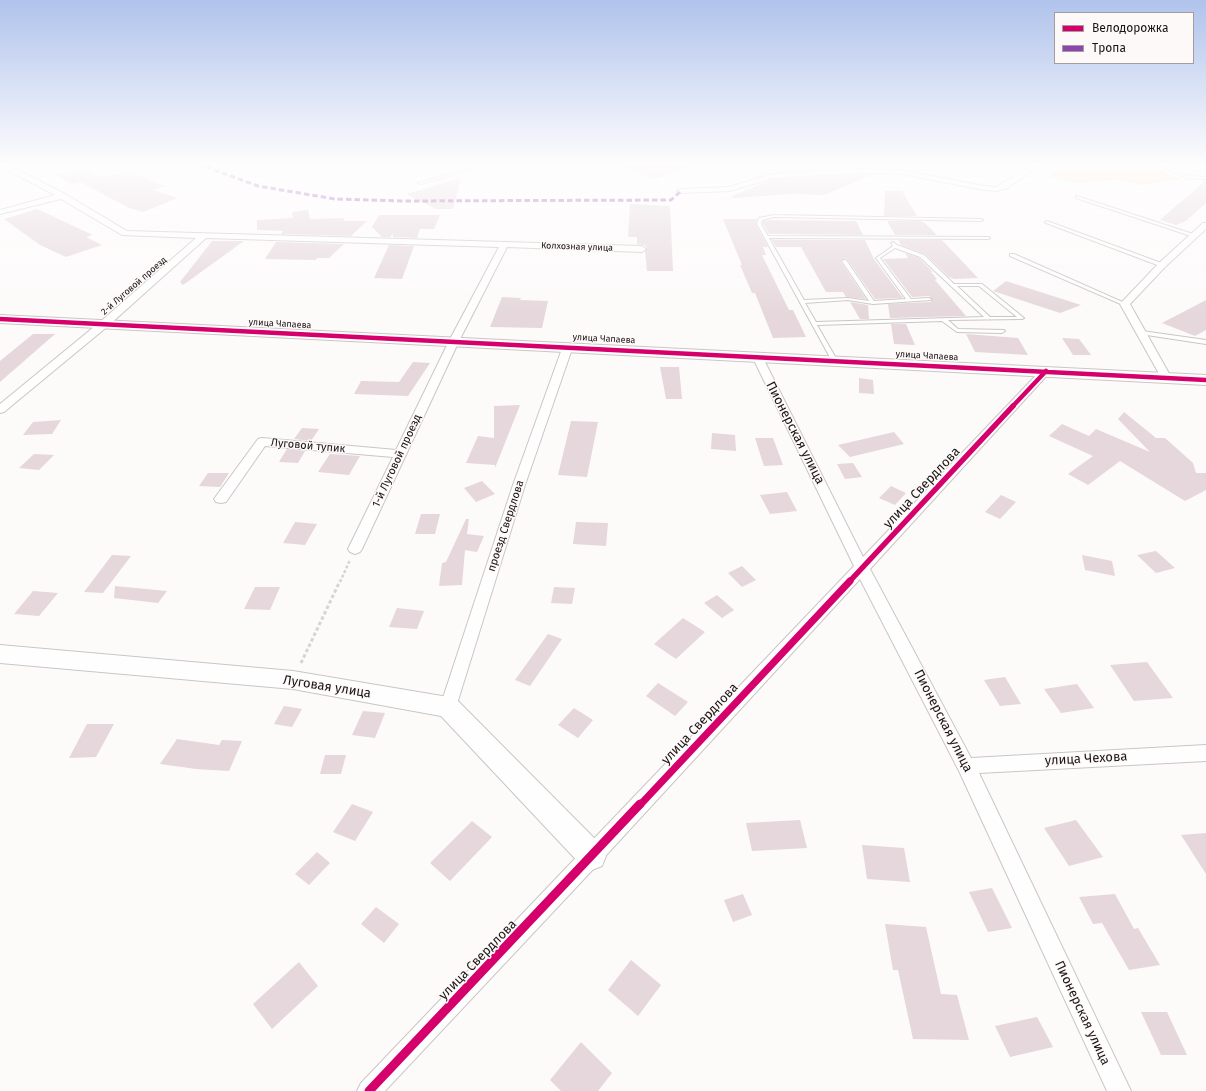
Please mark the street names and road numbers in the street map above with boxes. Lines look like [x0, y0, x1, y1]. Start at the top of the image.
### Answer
street label: Колхозная улица [541, 240, 613, 254]
street label: 2-й Луговой проезд [99, 255, 169, 317]
street label: улица Чапаева [248, 317, 312, 331]
street label: улица Чапаева [572, 332, 636, 346]
street label: улица Чапаева [895, 349, 959, 363]
street label: Пионерская улица [762, 379, 828, 487]
street label: 1-й Луговой проезд [370, 412, 424, 510]
street label: Луговой тупик [270, 436, 346, 456]
street label: улица Свердлова [880, 444, 964, 532]
street label: проезд Свердлова [485, 479, 527, 573]
street label: Пионерская улица [910, 667, 976, 775]
street label: Луговая улица [282, 672, 372, 702]
street label: улица Свердлова [658, 680, 742, 768]
street label: улица Чехова [1044, 749, 1128, 769]
street label: улица Свердлова [436, 917, 520, 1003]
street label: Пионерская улица [1051, 958, 1113, 1068]

